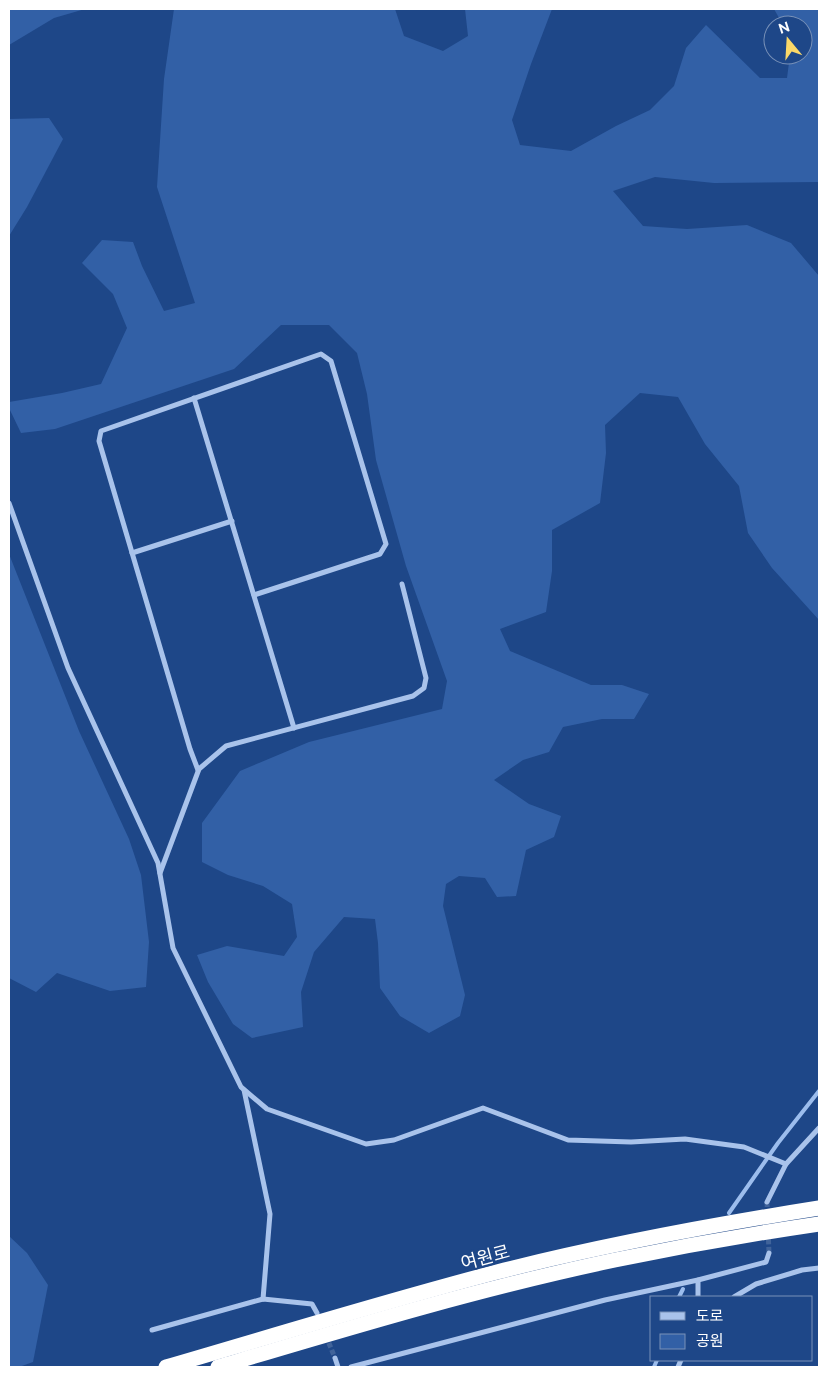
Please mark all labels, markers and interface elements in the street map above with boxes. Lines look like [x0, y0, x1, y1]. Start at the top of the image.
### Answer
north arrow [763, 15, 813, 65]
text: N [776, 18, 792, 37]
street label: 여원로 [458, 1240, 512, 1274]
legend [650, 1296, 813, 1361]
text: 도로 [696, 1307, 724, 1325]
text: 공원 [696, 1332, 724, 1350]

